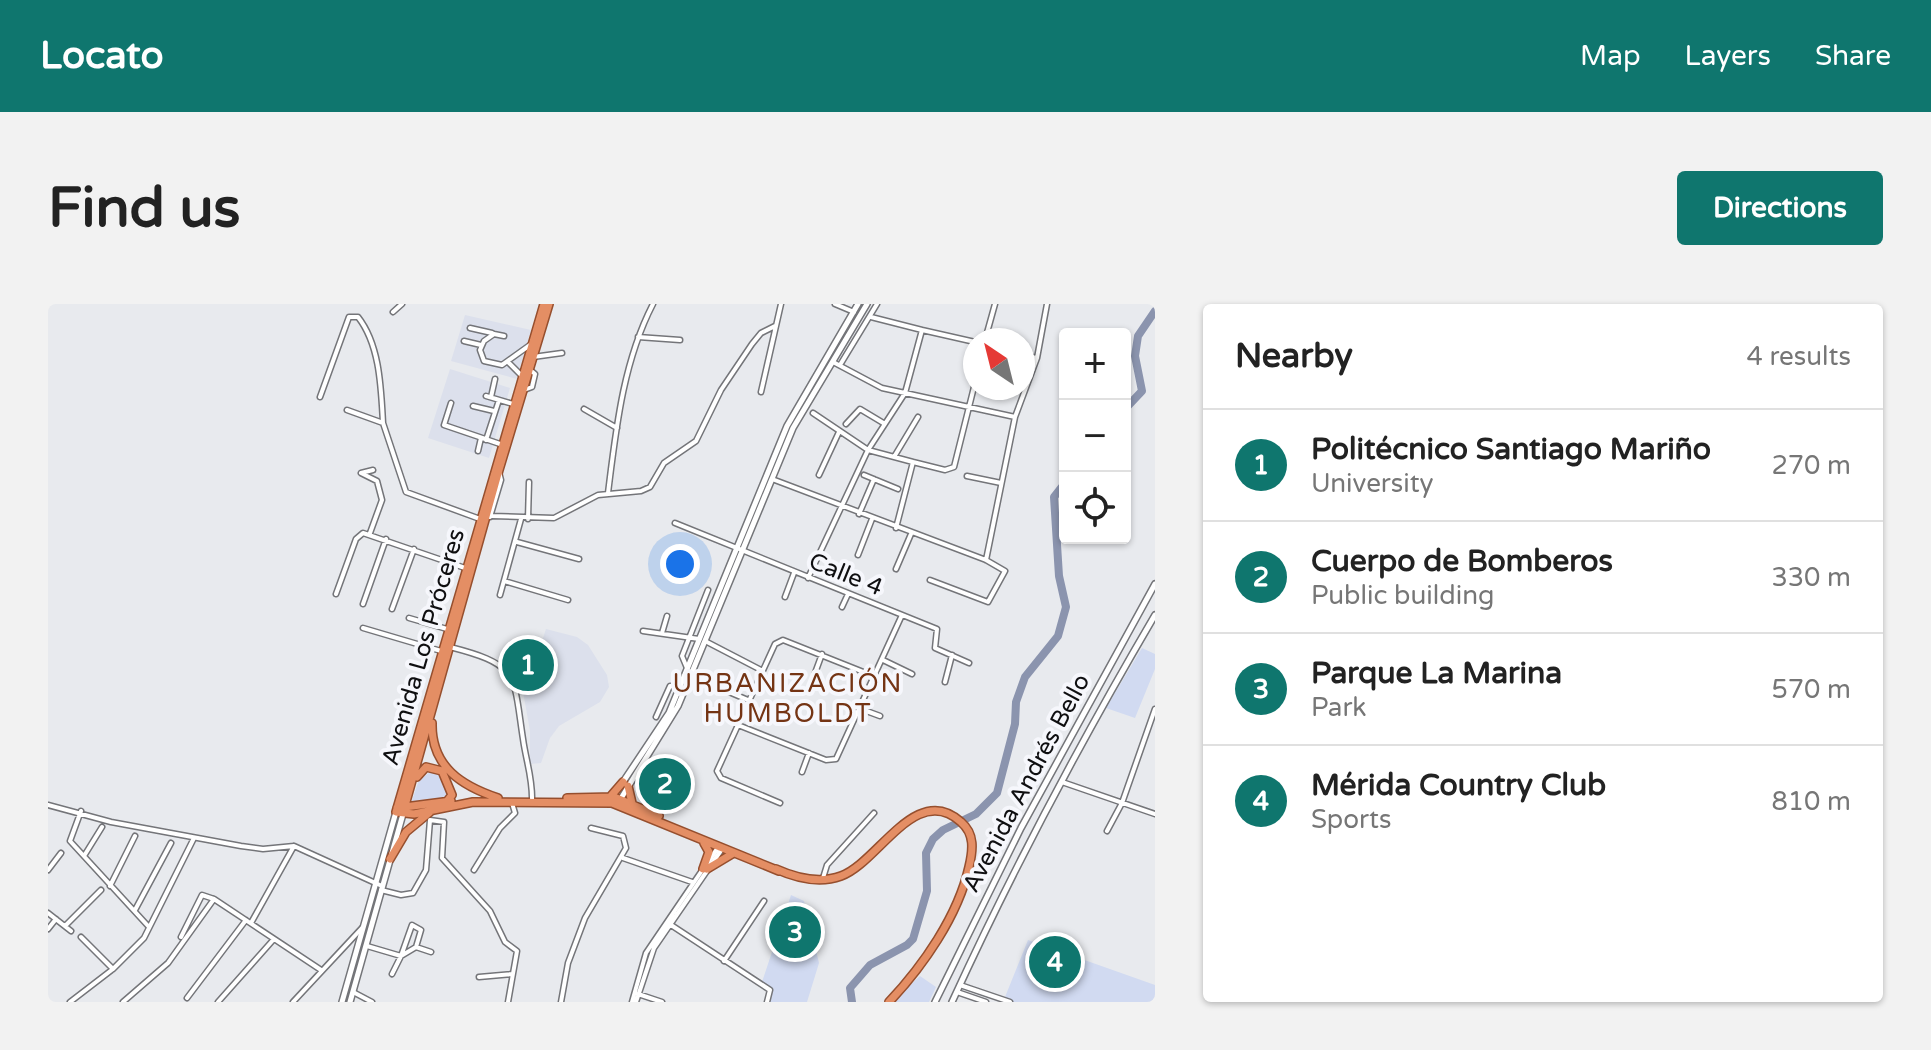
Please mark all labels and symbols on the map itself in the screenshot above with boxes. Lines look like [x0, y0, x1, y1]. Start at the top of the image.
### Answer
north arrow [963, 328, 1035, 400]
street label: Avenida Los Próceres [376, 526, 471, 769]
your location [660, 544, 700, 584]
street label: Calle 4 [805, 547, 887, 602]
pin: 1 [502, 635, 554, 695]
district label: URBANIZACIÓN HUMBOLDT [672, 667, 904, 729]
street label: Avenida Andrés Bello [957, 669, 1096, 897]
pin: 2 [639, 754, 691, 814]
pin: 3 [769, 902, 821, 962]
pin: 4 [1029, 932, 1081, 992]

